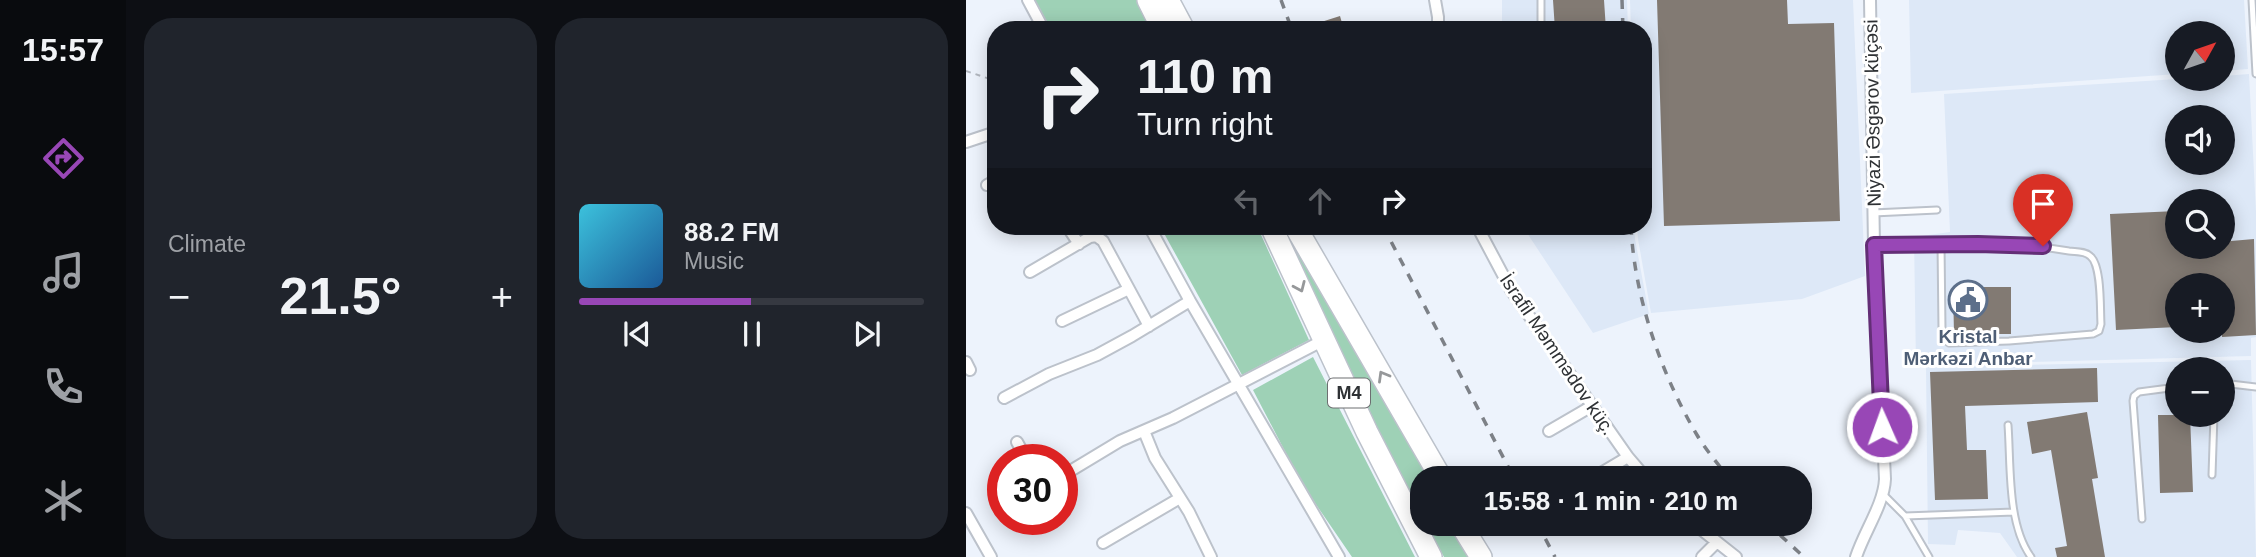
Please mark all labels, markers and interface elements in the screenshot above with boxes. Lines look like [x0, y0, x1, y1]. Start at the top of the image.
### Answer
street label: Niyazi Əsgərov küçəsi [1860, 19, 1885, 207]
north arrow [2165, 21, 2235, 91]
map controls [2165, 21, 2235, 427]
text: 15:57 [22, 32, 104, 68]
icon: right [1022, 49, 1113, 140]
text: 110 m [1137, 49, 1273, 103]
button: sound [2165, 105, 2235, 175]
text: Turn right [1137, 106, 1273, 142]
icon: directions [39, 134, 88, 183]
pin [2013, 174, 2073, 246]
icon: left [1228, 182, 1266, 220]
icon: ahead [1301, 182, 1339, 220]
icon: right [1374, 182, 1412, 220]
icon: arrive [2024, 185, 2062, 223]
button: search [2165, 189, 2235, 259]
text: 88.2 FM [684, 217, 779, 247]
text: Climate [168, 231, 246, 257]
icon: music [39, 248, 88, 297]
text: Music [684, 248, 744, 274]
text: 21.5° [279, 267, 402, 325]
street label: İsrafil Məmmədov küç. [1496, 270, 1619, 439]
button: + [2165, 273, 2235, 343]
text: − [168, 276, 190, 318]
text: + [491, 276, 513, 318]
public building icon: Kristal Mərkəzi Anbar [1947, 279, 1989, 321]
one-way arrow [1292, 280, 1306, 292]
icon: previous [618, 315, 656, 353]
icon: pause [733, 315, 771, 353]
icon: next [848, 315, 886, 353]
place label: Kristal Mərkəzi Anbar [1903, 326, 2033, 369]
button: − [2165, 357, 2235, 427]
icon: phone [39, 362, 88, 411]
one-way arrow [1378, 370, 1391, 383]
road number: M4 [1328, 379, 1370, 408]
position arrow [1845, 390, 1919, 464]
speed limit sign: 30 [987, 444, 1078, 535]
icon: climate [39, 476, 88, 525]
text: 15:58 · 1 min · 210 m [1484, 486, 1738, 516]

